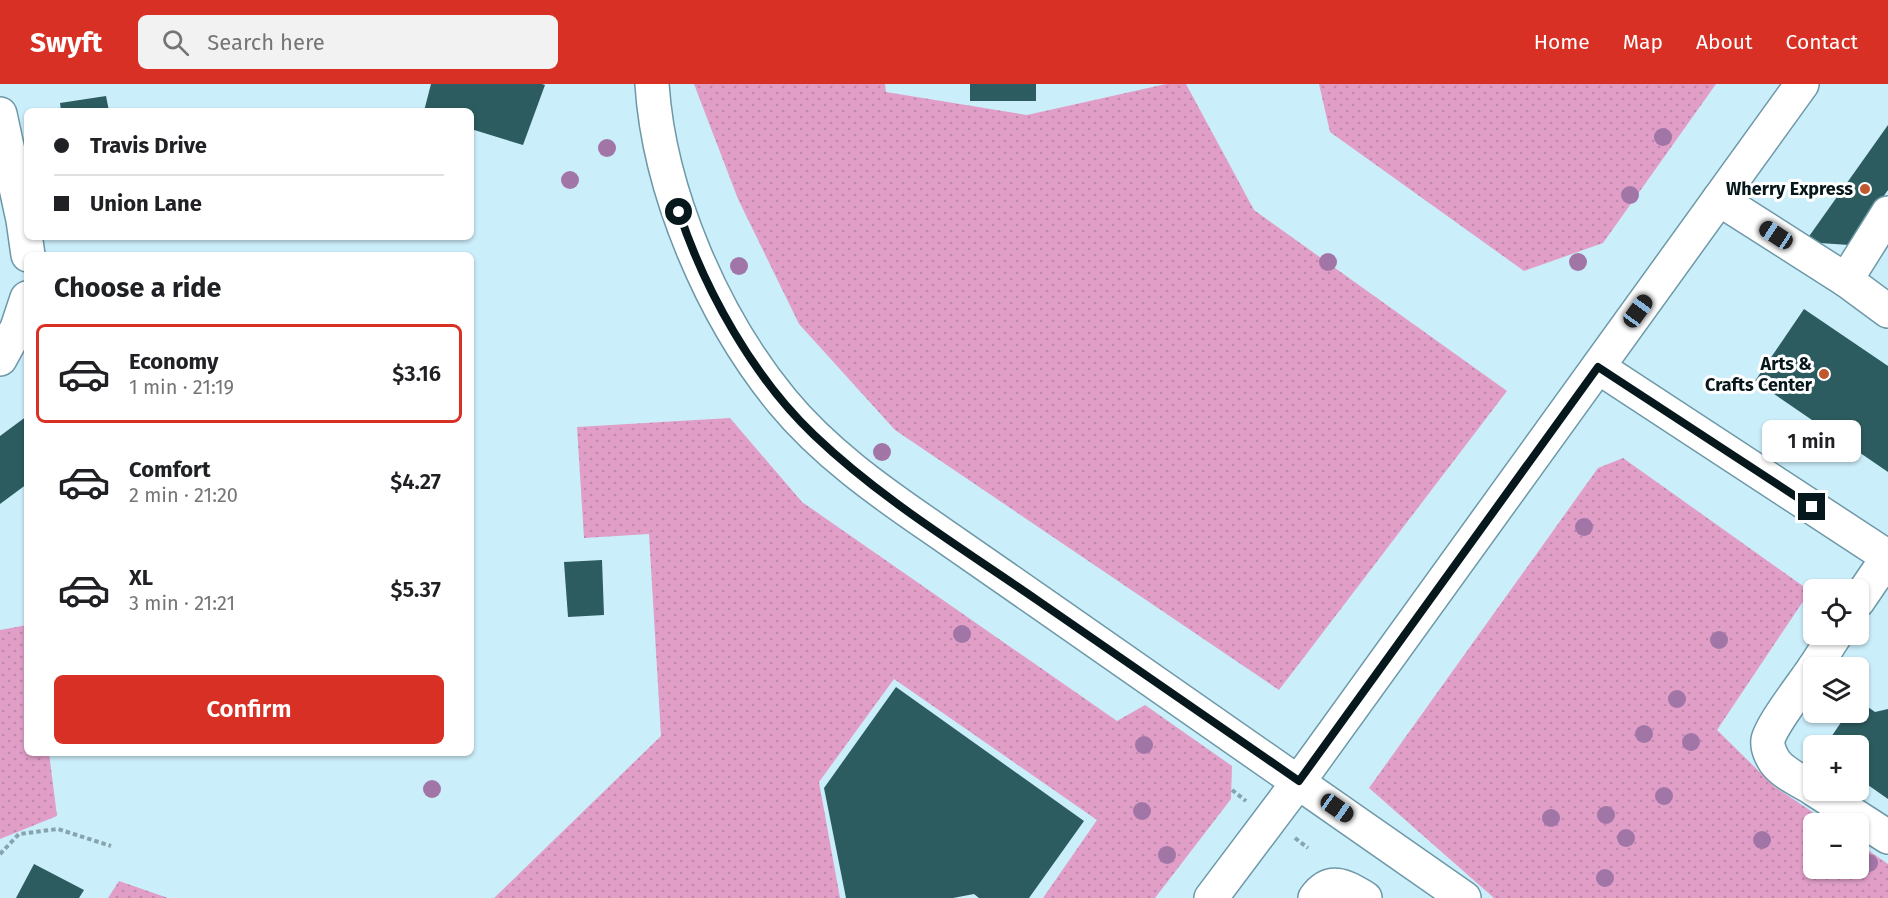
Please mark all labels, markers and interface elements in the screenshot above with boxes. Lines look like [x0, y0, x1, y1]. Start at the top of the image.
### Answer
search box [138, 15, 558, 69]
text: Swyft [30, 26, 102, 59]
icon: search [159, 26, 192, 59]
text: Search here [207, 29, 325, 56]
text: Home [1534, 29, 1590, 55]
text: Map [1623, 29, 1663, 55]
text: About [1696, 29, 1753, 55]
text: Contact [1786, 29, 1858, 55]
text: Travis Drive [90, 132, 207, 159]
place label: Wherry Express [1726, 178, 1853, 200]
marker: Wherry Express [1858, 182, 1872, 196]
text: Union Lane [90, 190, 202, 217]
route start [665, 198, 692, 225]
car [1756, 218, 1796, 252]
text: Choose a ride [54, 272, 221, 304]
car [1620, 291, 1656, 331]
icon: car [57, 347, 111, 401]
text: Economy [129, 348, 218, 375]
place label: Arts & Crafts Center [1705, 353, 1813, 396]
text: $3.16 [392, 360, 441, 387]
marker: Arts & Crafts Center [1817, 367, 1831, 381]
text: 1 min · 21:19 [129, 375, 234, 399]
callout: 1 min [1762, 420, 1862, 462]
text: 1 min [1787, 429, 1836, 453]
icon: car [57, 455, 111, 509]
text: Comfort [129, 456, 210, 483]
text: $4.27 [390, 468, 441, 495]
text: 2 min · 21:20 [129, 483, 238, 507]
route end [1798, 493, 1825, 520]
icon: car [57, 563, 111, 617]
text: XL [129, 564, 153, 591]
text: $5.37 [390, 576, 441, 603]
map controls [1803, 579, 1869, 879]
button: locate [1803, 579, 1869, 645]
text: 3 min · 21:21 [129, 591, 235, 615]
button: layers [1803, 657, 1869, 723]
button: Confirm [54, 675, 444, 744]
button: + [1803, 735, 1869, 801]
car [1317, 790, 1357, 826]
button: − [1803, 813, 1869, 879]

